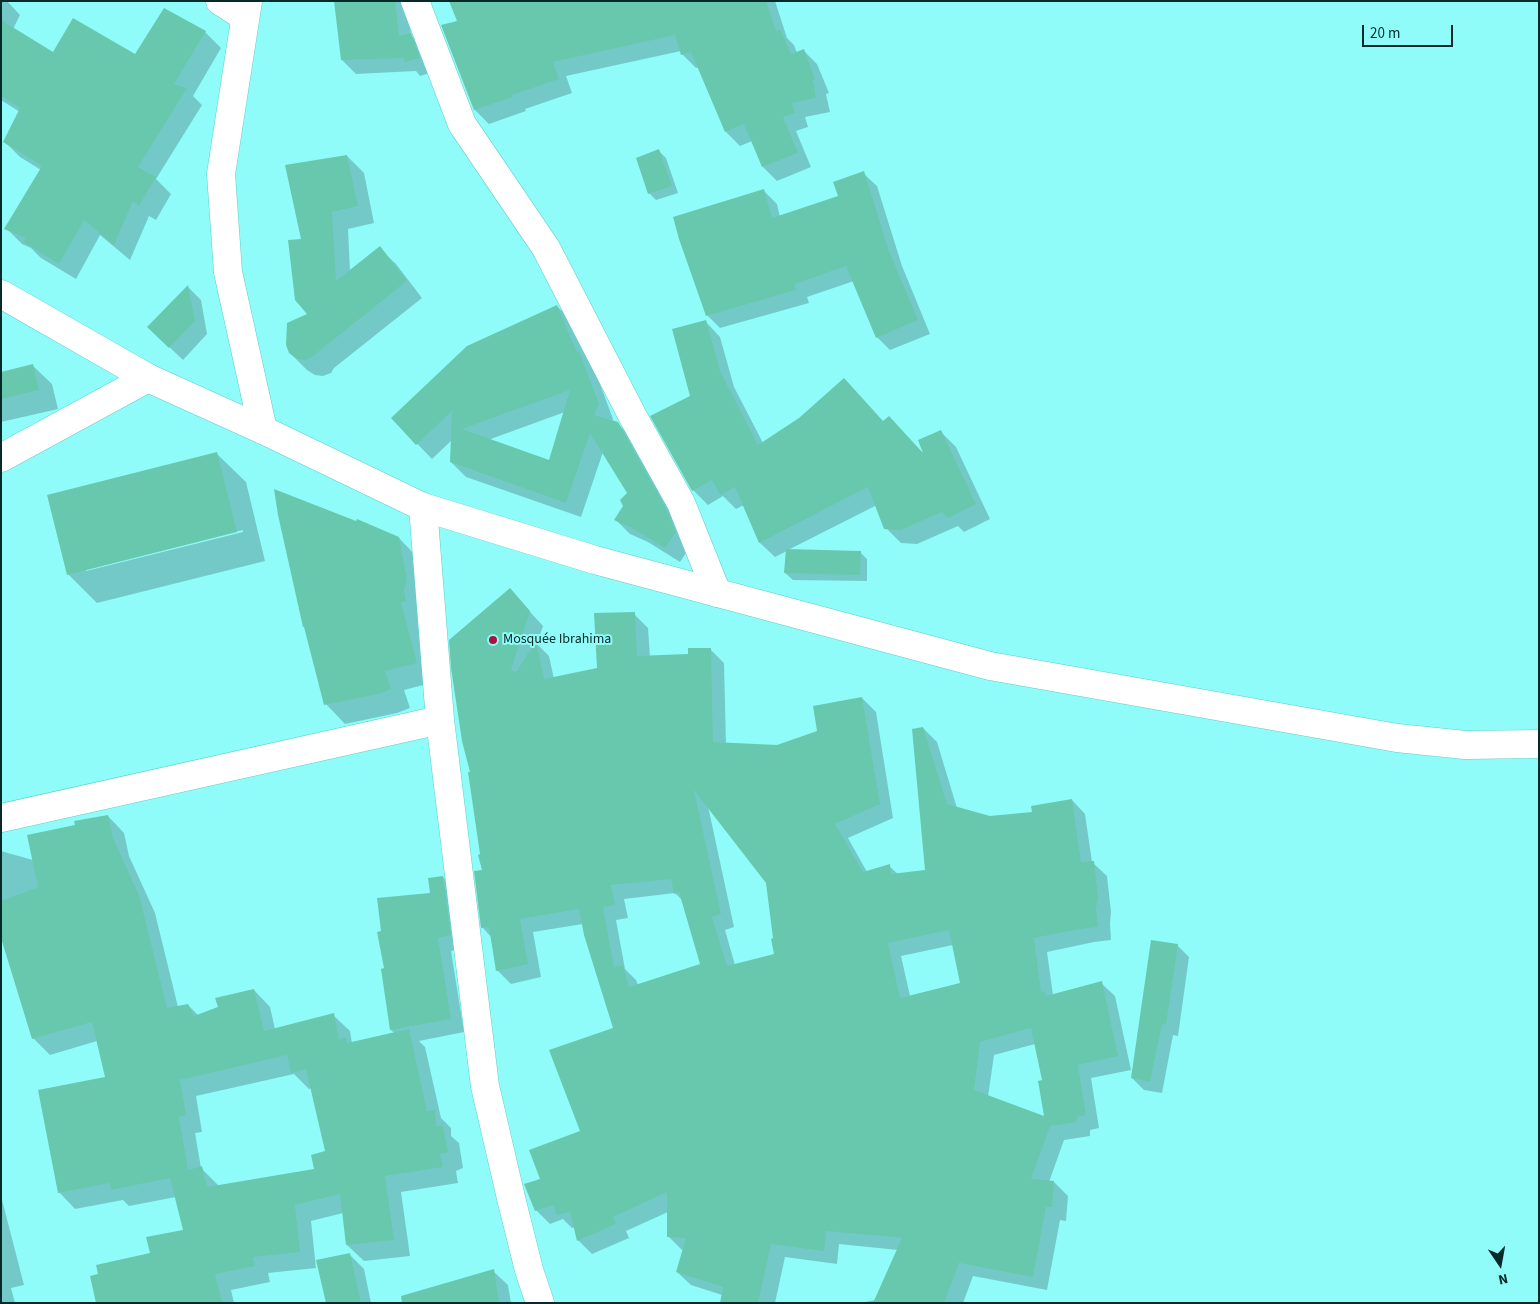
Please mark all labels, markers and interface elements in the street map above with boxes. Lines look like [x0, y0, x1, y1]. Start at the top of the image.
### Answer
scale bar [1365, 15, 1456, 47]
text: 20 m [1370, 23, 1400, 44]
place label: Mosquée Ibrahima [503, 632, 611, 648]
marker: Mosquée Ibrahima [487, 634, 499, 646]
north arrow [1475, 1239, 1525, 1289]
text: N [1496, 1268, 1510, 1289]

